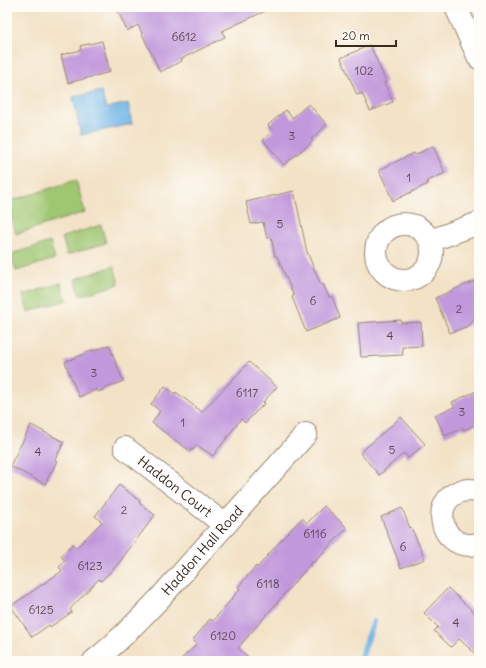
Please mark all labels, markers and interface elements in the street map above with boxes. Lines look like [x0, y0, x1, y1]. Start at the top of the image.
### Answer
scale bar [336, 22, 396, 48]
text: 20 m [342, 28, 370, 43]
house number: 6612 [171, 29, 197, 44]
house number: 102 [354, 63, 374, 78]
house number: 3 [289, 128, 296, 143]
house number: 1 [407, 170, 411, 185]
house number: 5 [277, 216, 284, 231]
house number: 6 [310, 293, 317, 308]
house number: 2 [456, 301, 463, 316]
house number: 4 [387, 328, 394, 343]
house number: 3 [91, 365, 98, 380]
house number: 6117 [236, 385, 258, 400]
house number: 3 [459, 404, 466, 419]
house number: 1 [181, 415, 185, 430]
house number: 5 [389, 442, 396, 457]
house number: 4 [35, 444, 42, 459]
street label: Haddon Court [134, 452, 216, 521]
house number: 2 [121, 502, 128, 517]
street label: Haddon Hall Road [158, 502, 247, 599]
house number: 6116 [303, 526, 327, 541]
house number: 6 [400, 539, 407, 554]
house number: 6123 [77, 558, 103, 573]
house number: 6118 [256, 576, 280, 591]
house number: 6125 [28, 602, 54, 617]
house number: 4 [453, 615, 460, 630]
house number: 6120 [210, 628, 236, 643]

